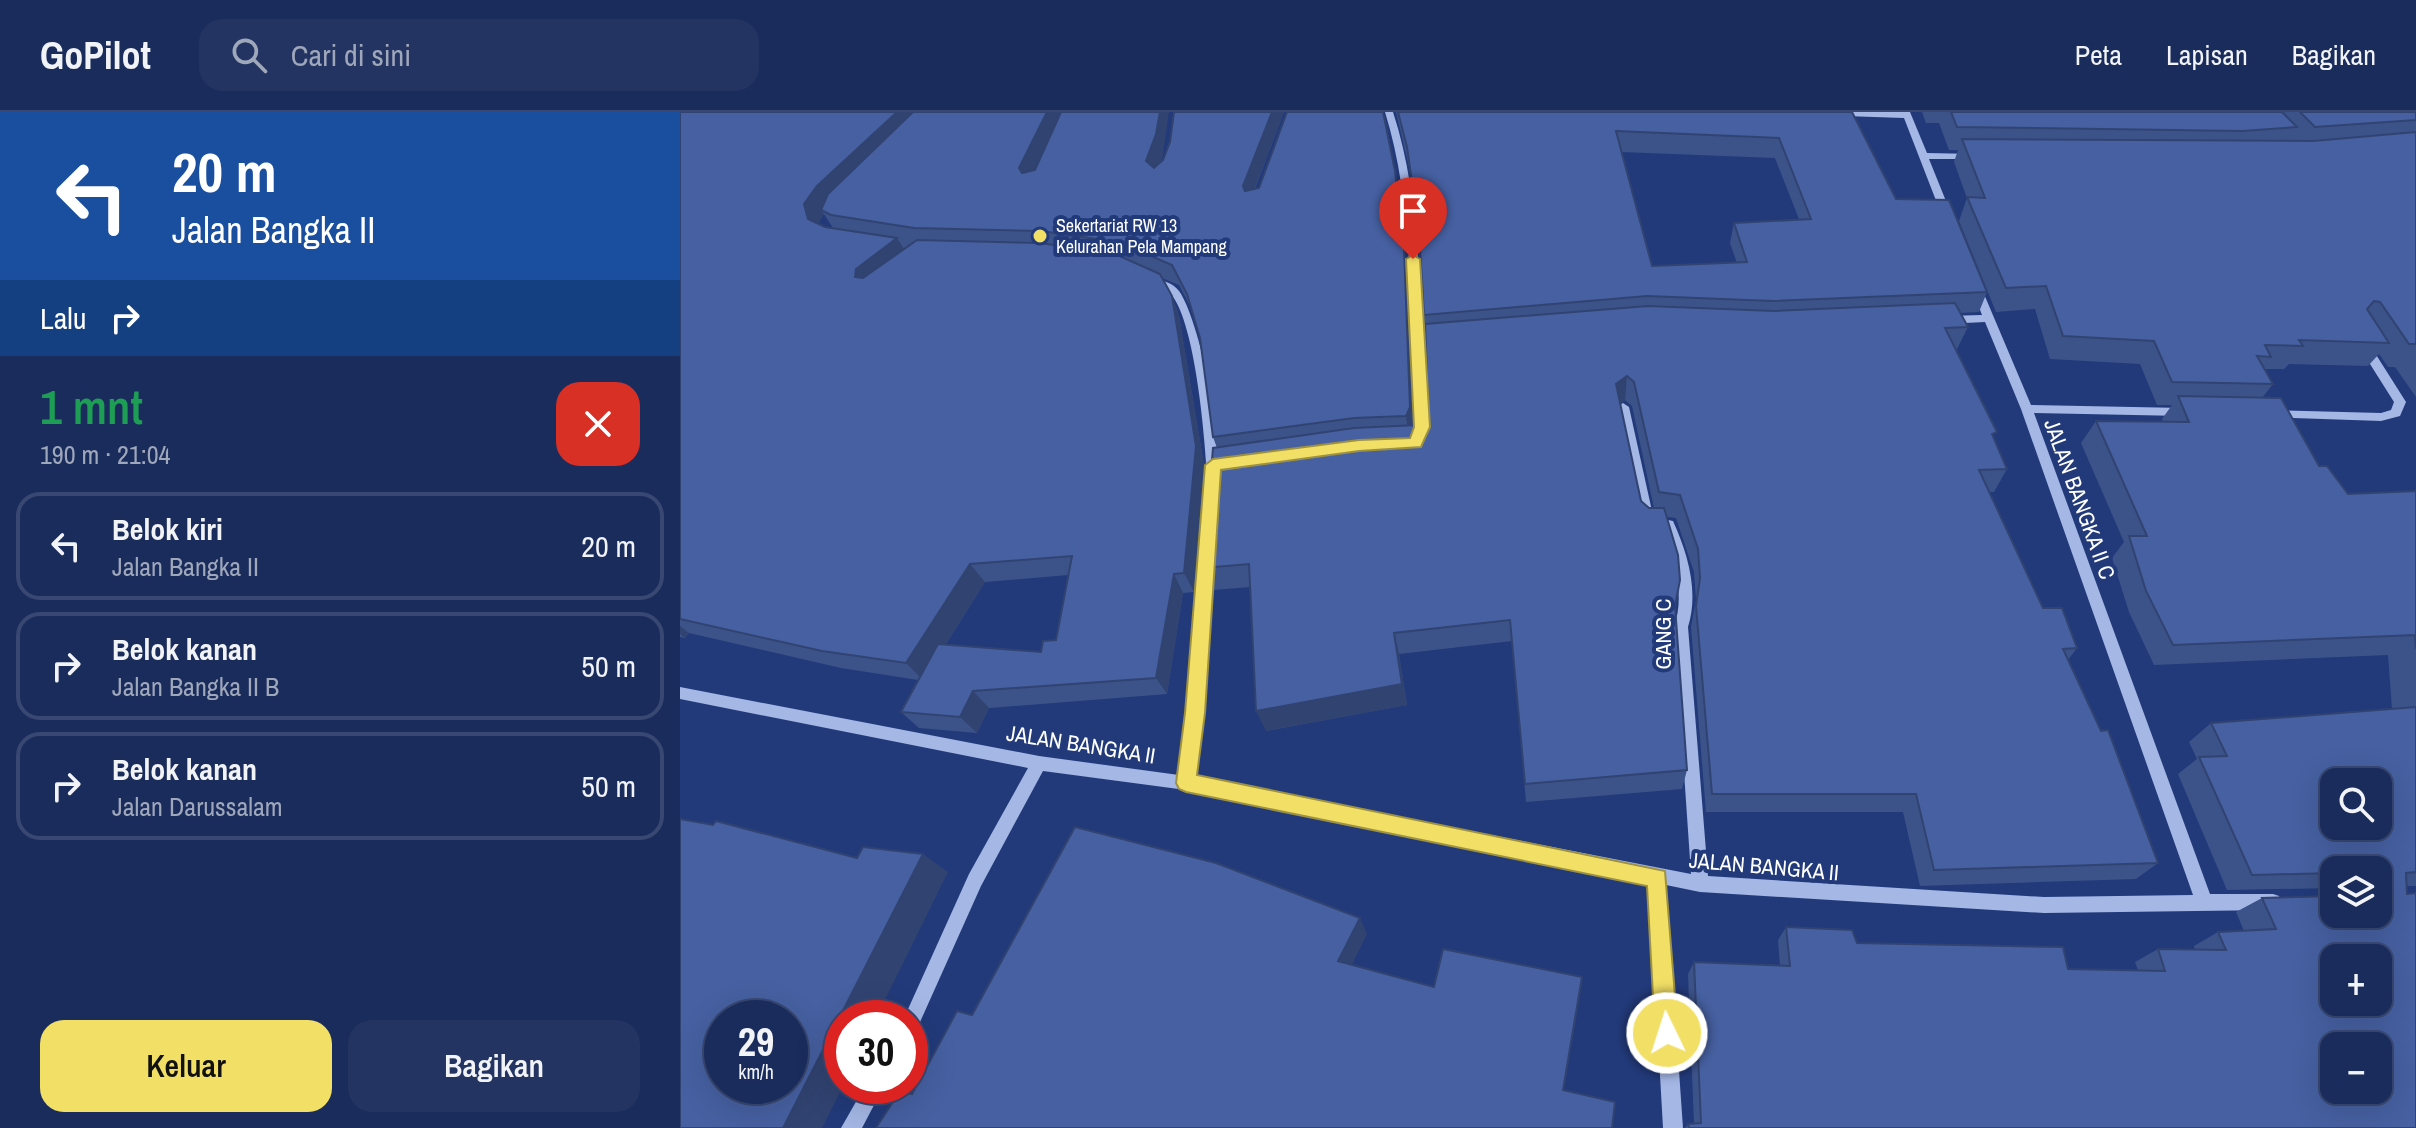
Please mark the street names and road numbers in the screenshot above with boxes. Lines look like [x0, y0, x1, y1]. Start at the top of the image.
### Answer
street label: JALAN BANGKA II C [2037, 415, 2123, 583]
street label: GANG C [1648, 598, 1678, 670]
street label: JALAN BANGKA II [1004, 717, 1158, 771]
street label: JALAN BANGKA II [1688, 845, 1840, 887]

